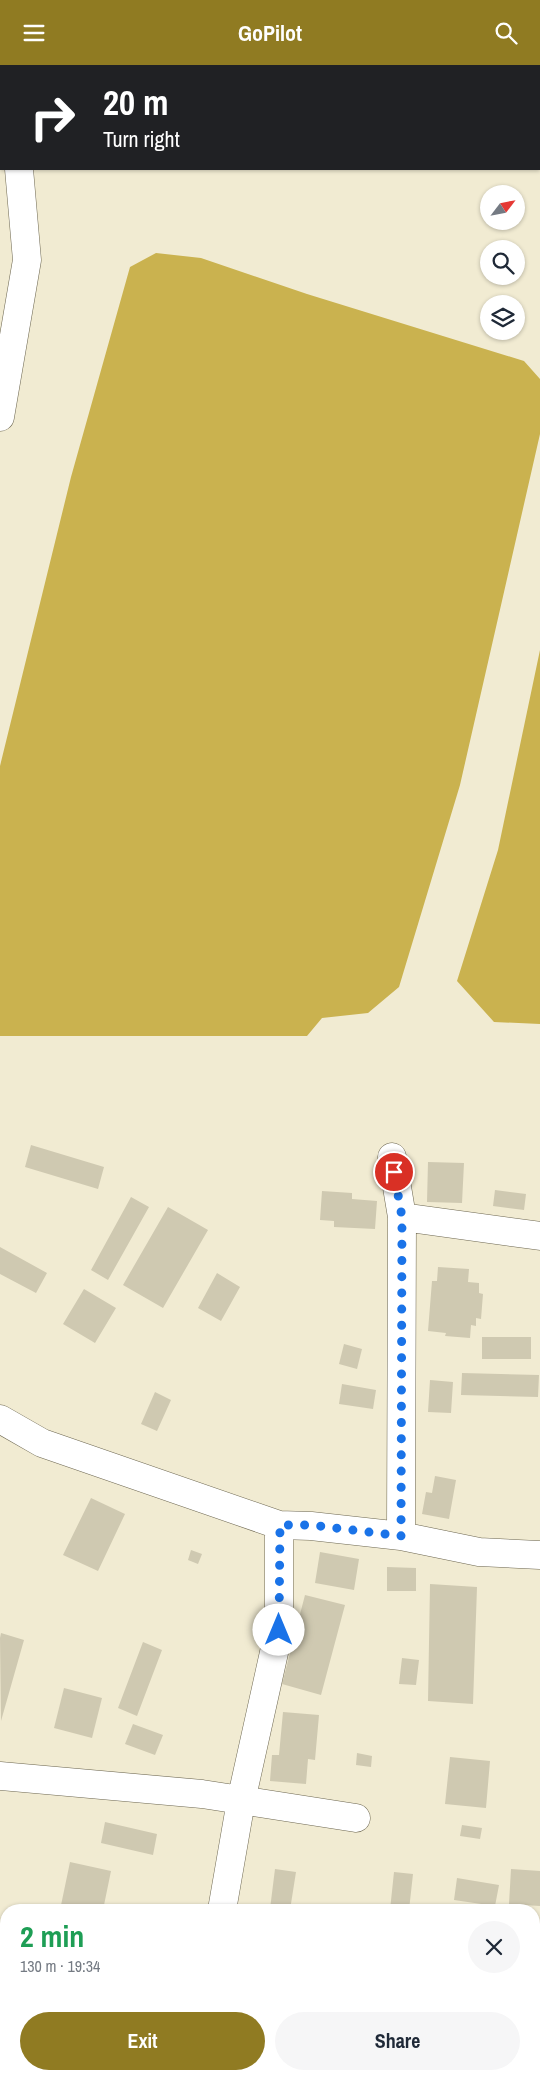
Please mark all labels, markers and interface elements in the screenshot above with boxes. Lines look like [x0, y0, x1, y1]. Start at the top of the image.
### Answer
text: GoPilot [238, 18, 302, 48]
icon: menu [20, 19, 48, 47]
icon: search [492, 19, 520, 47]
text: 20 m [103, 79, 168, 126]
icon: right [20, 85, 85, 150]
text: Turn right [103, 124, 180, 154]
north arrow [480, 185, 525, 230]
map controls [480, 185, 525, 340]
button: search [480, 240, 525, 285]
button: layers [480, 295, 525, 340]
pin [373, 1151, 415, 1193]
icon: arrive [380, 1158, 408, 1186]
position arrow [252, 1603, 304, 1655]
text: 2 min [20, 1916, 84, 1956]
button: close [468, 1921, 520, 1973]
text: 130 m · 19:34 [20, 1955, 100, 1977]
button: Exit [20, 2012, 265, 2070]
button: Share [275, 2012, 520, 2070]

